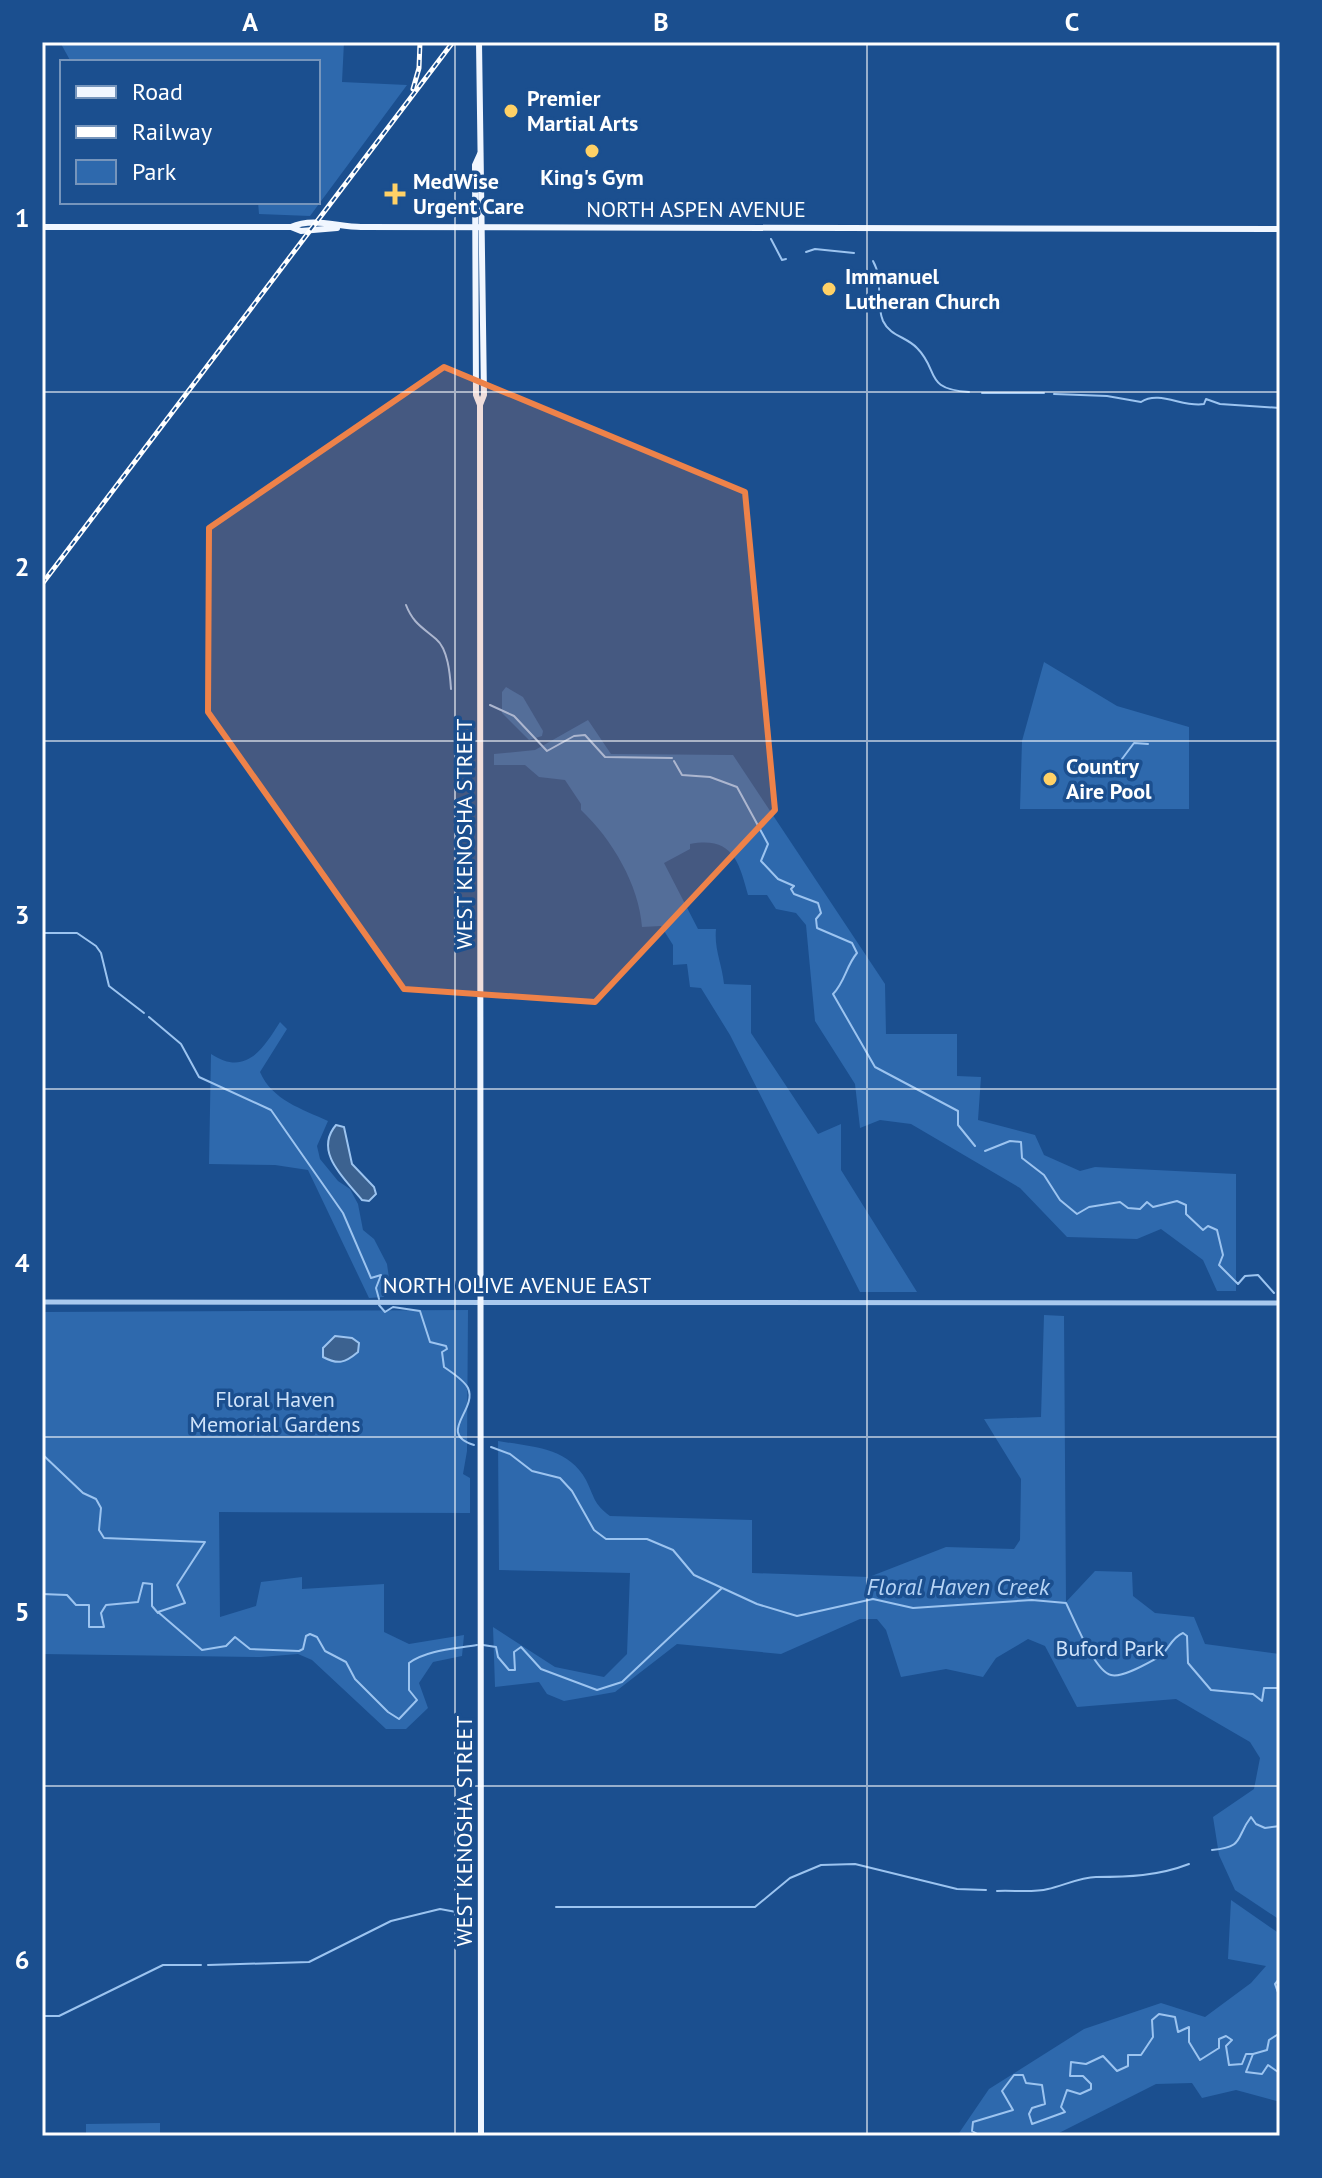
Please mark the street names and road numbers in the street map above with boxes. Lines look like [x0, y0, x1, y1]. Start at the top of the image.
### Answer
street label: NORTH ASPEN AVENUE [586, 195, 806, 223]
street label: WEST KENOSHA STREET [450, 718, 478, 950]
street label: NORTH OLIVE AVENUE EAST [383, 1271, 651, 1299]
street label: WEST KENOSHA STREET [450, 1715, 478, 1947]

